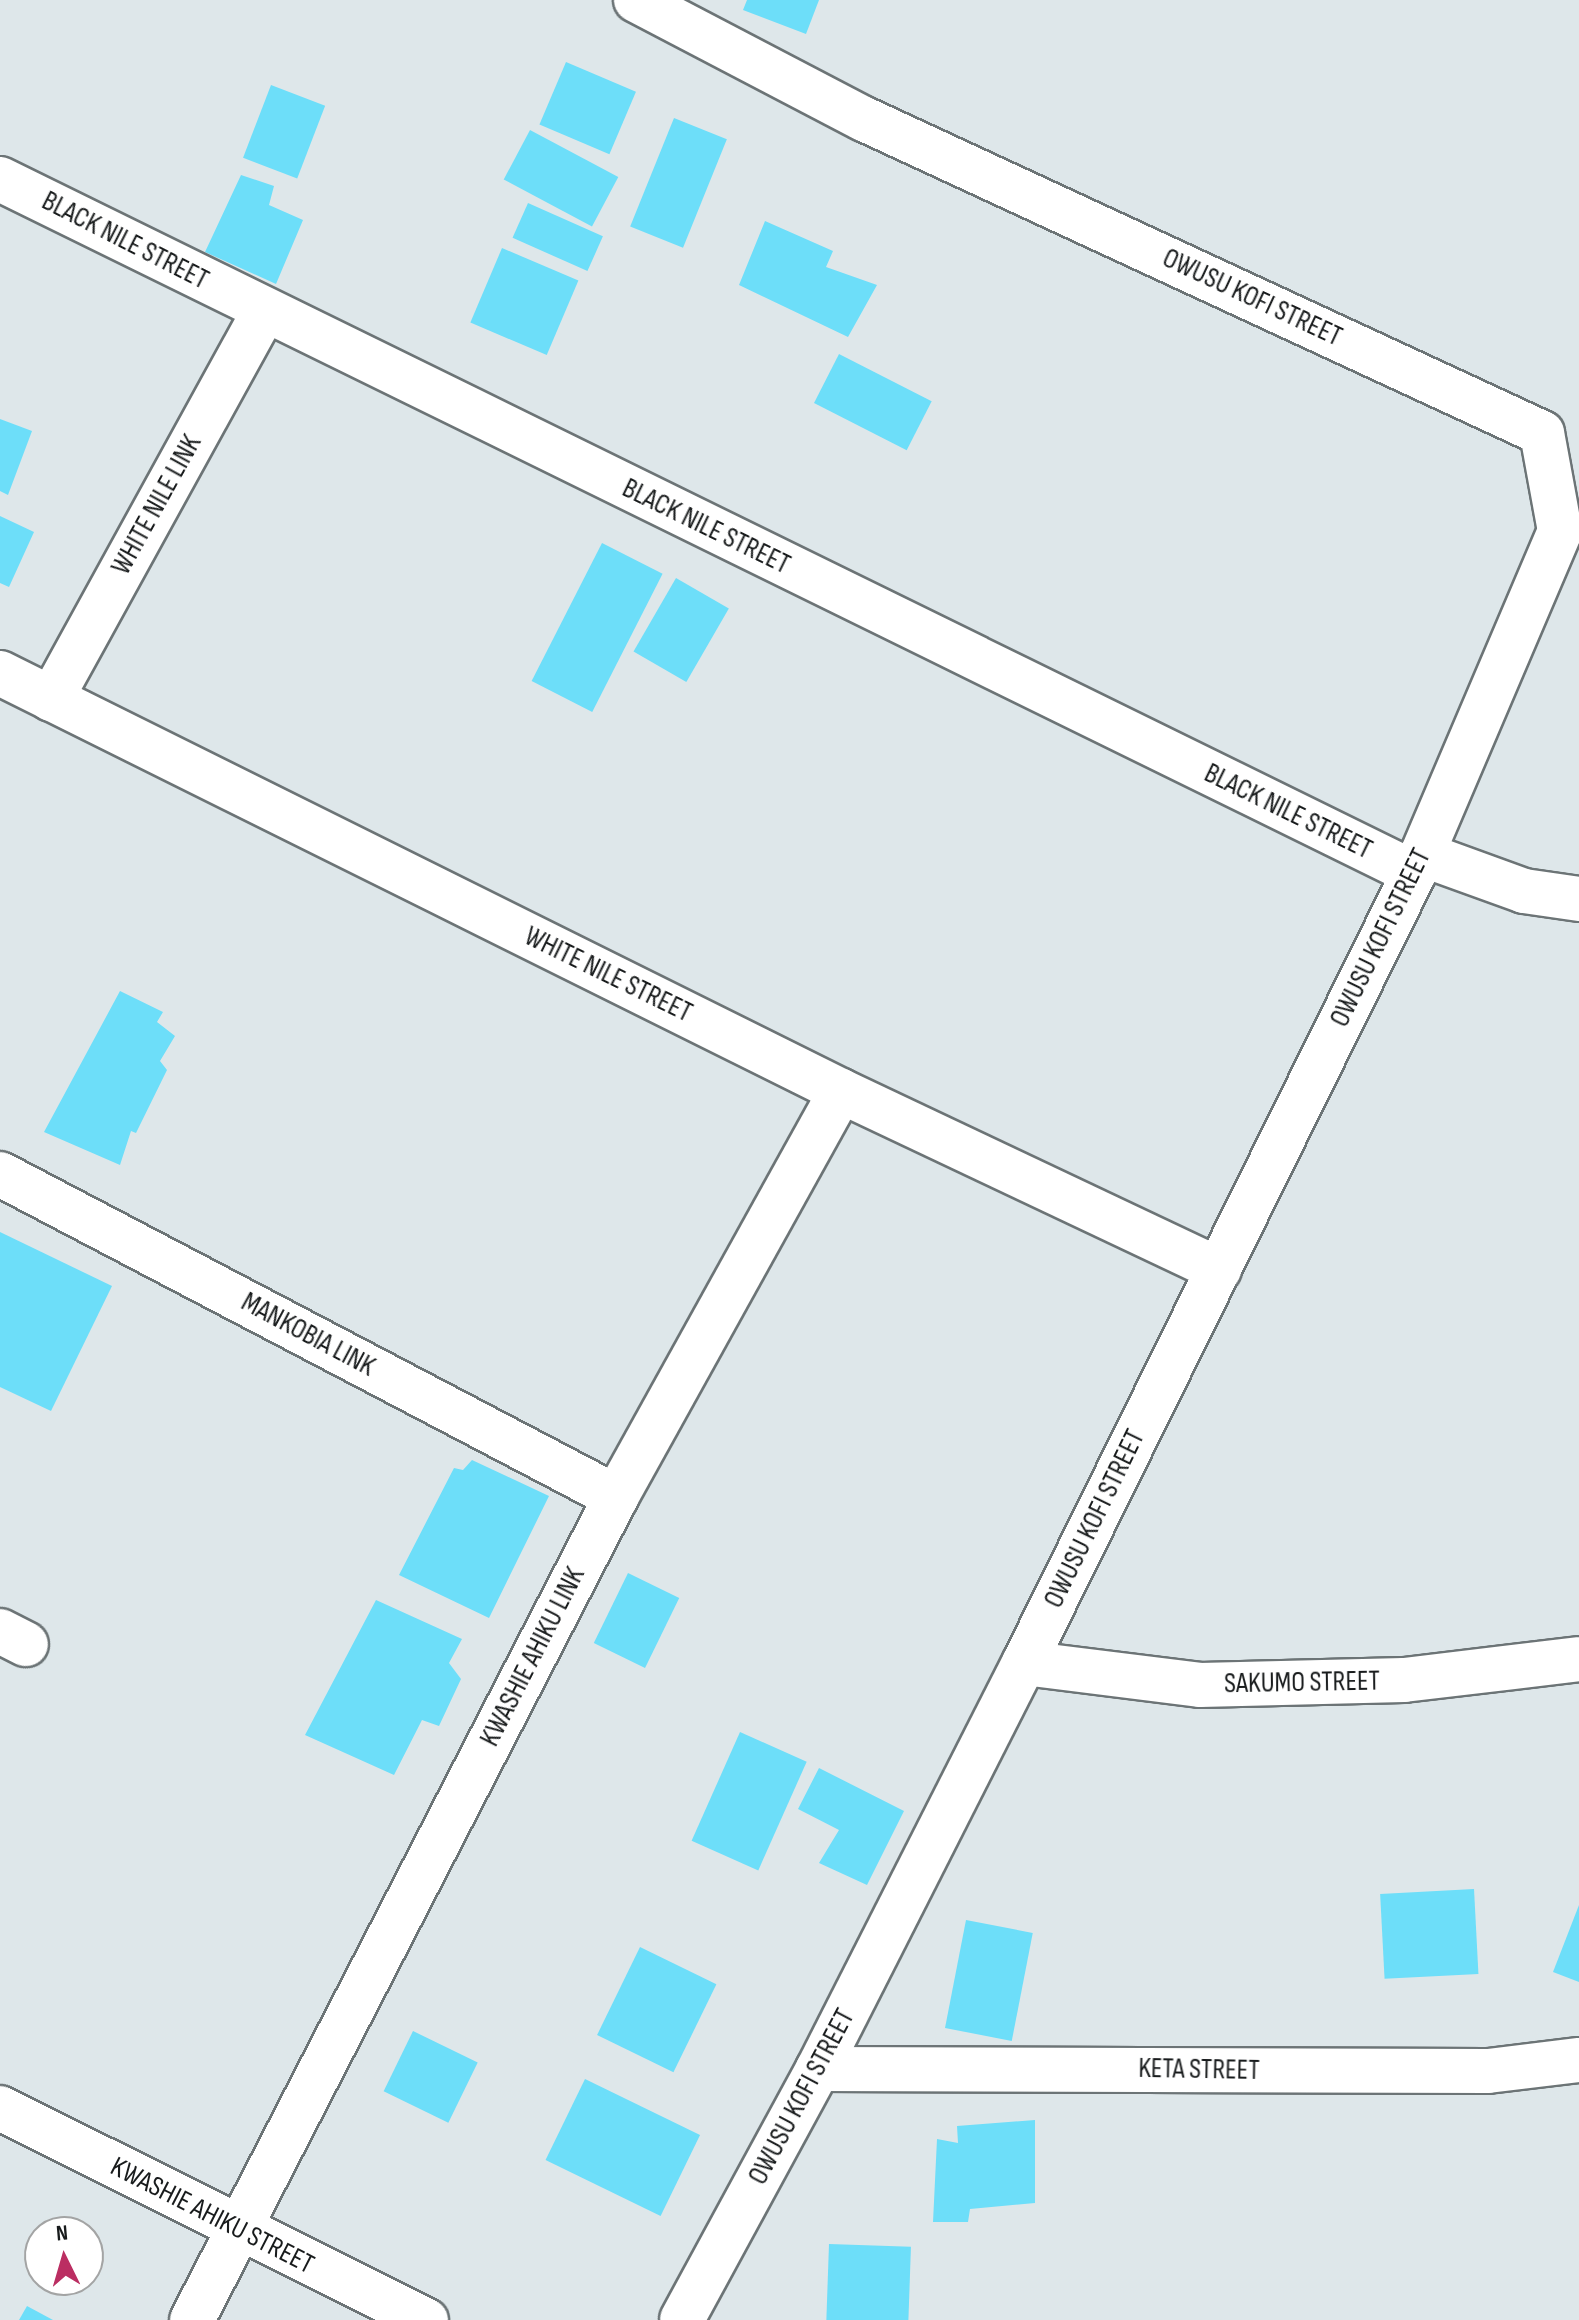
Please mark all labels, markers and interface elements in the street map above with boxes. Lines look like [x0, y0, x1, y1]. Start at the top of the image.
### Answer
street label: BLACK NILE STREET [36, 185, 214, 297]
street label: OWUSU KOFI STREET [1157, 242, 1347, 354]
street label: WHITE NILE LINK [105, 429, 209, 581]
street label: BLACK NILE STREET [617, 472, 795, 582]
street label: BLACK NILE STREET [1199, 757, 1377, 867]
street label: OWUSU KOFI STREET [1323, 844, 1439, 1032]
street label: WHITE NILE STREET [519, 920, 697, 1030]
street label: MANKOBIA LINK [235, 1286, 381, 1384]
street label: OWUSU KOFI STREET [1037, 1425, 1153, 1613]
street label: KWASHIE AHIKU LINK [473, 1562, 593, 1752]
street label: SAKUMO STREET [1224, 1665, 1380, 1701]
street label: OWUSU KOFI STREET [742, 2004, 862, 2190]
street label: KETA STREET [1138, 2052, 1260, 2088]
street label: KWASHIE AHIKU STREET [105, 2150, 319, 2282]
north arrow [24, 2216, 104, 2296]
text: N [55, 2220, 69, 2248]

